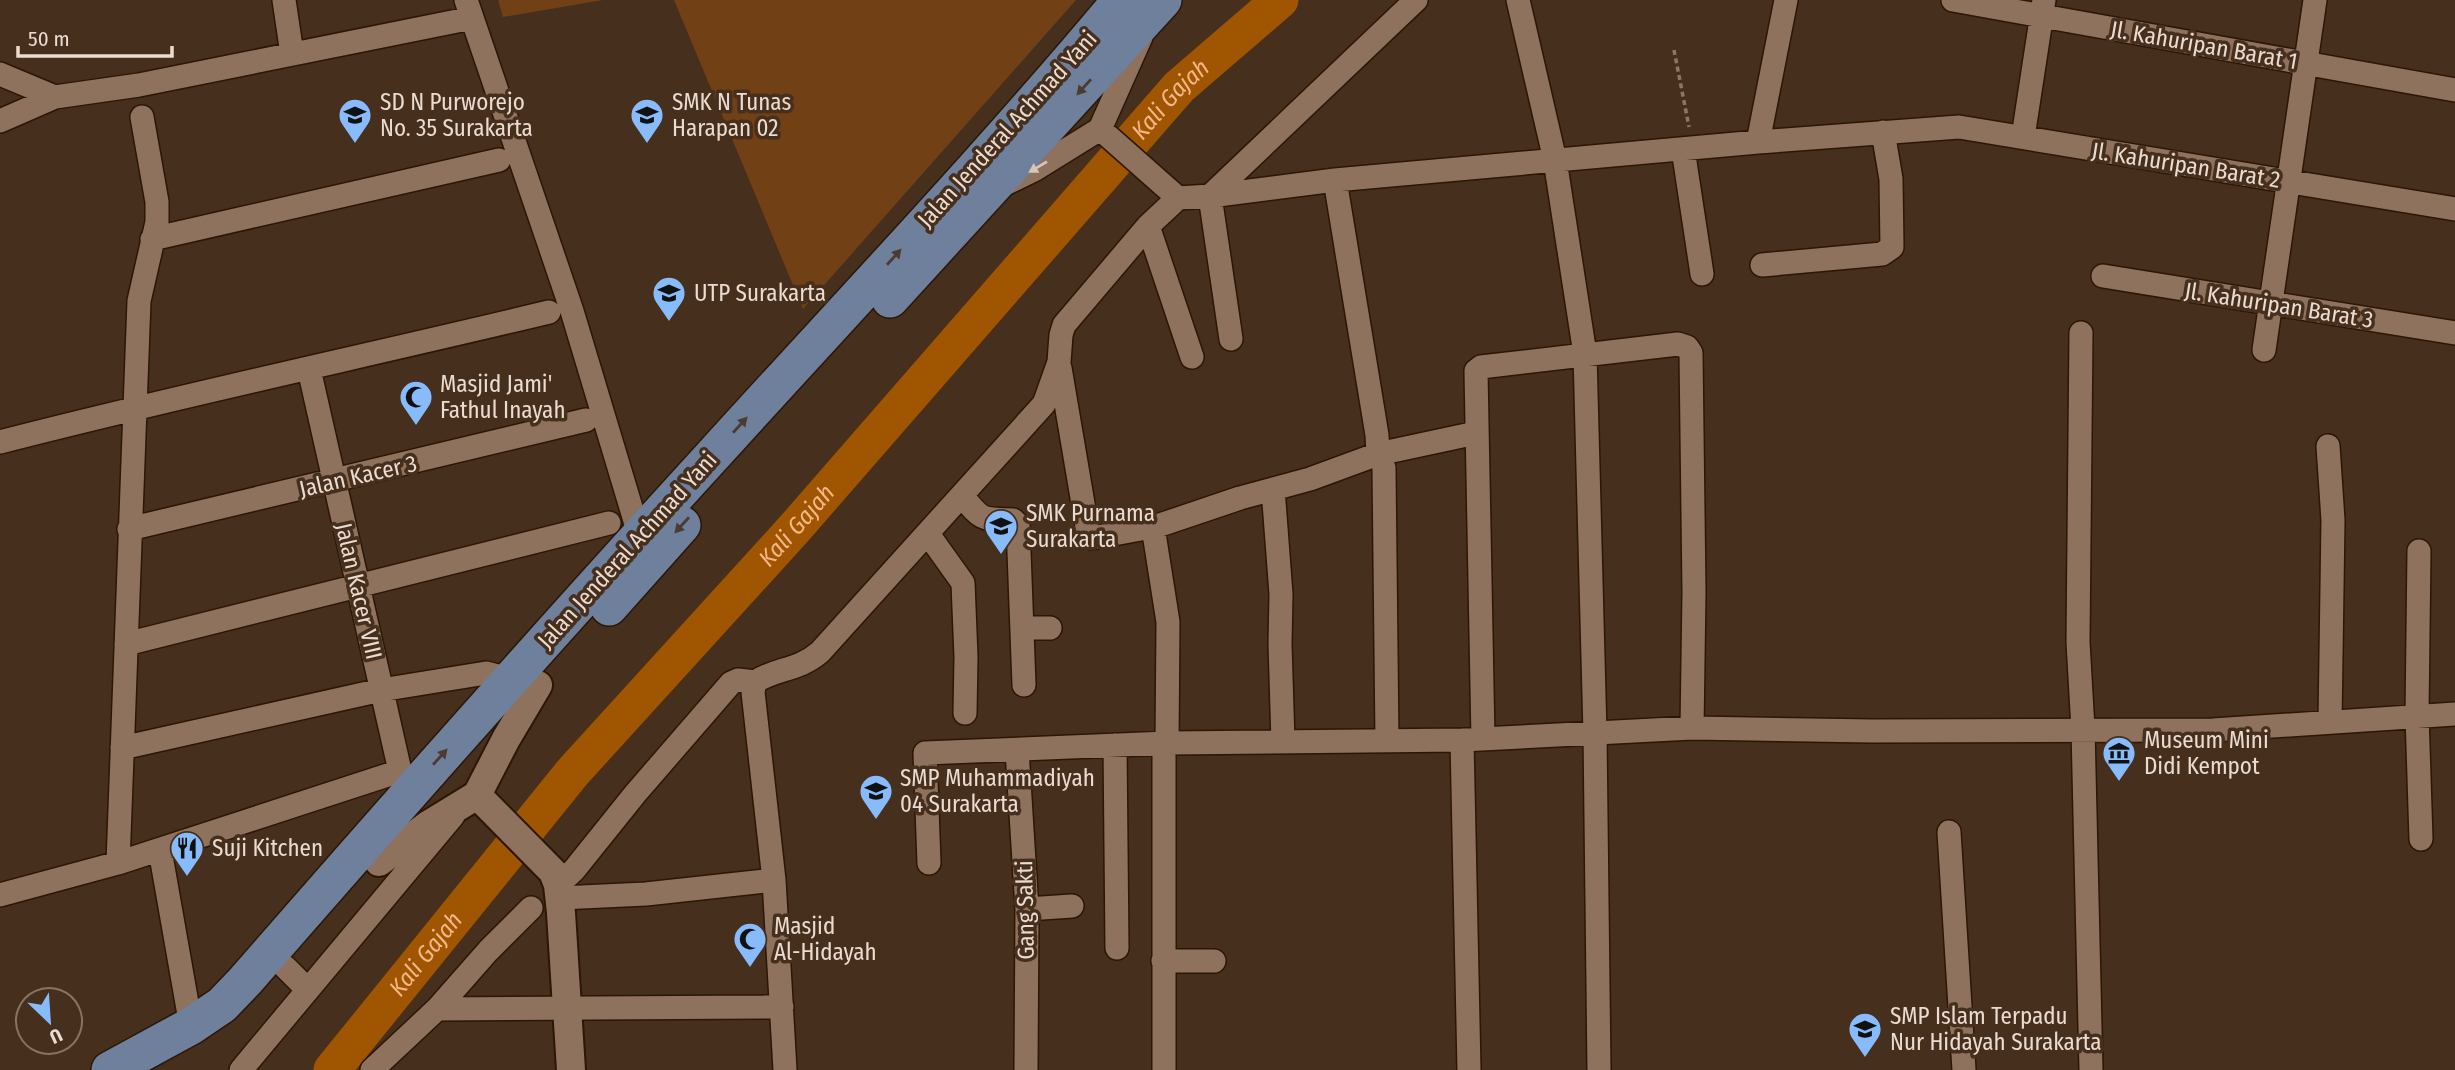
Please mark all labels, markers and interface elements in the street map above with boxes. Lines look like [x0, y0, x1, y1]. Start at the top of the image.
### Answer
scale bar [18, 14, 172, 58]
street label: Jl. Kahuripan Barat 1 [2108, 15, 2300, 75]
street label: Jalan Jenderal Achmad Yani [911, 25, 1103, 233]
text: 50 m [28, 26, 70, 52]
water label: Kali Gajah [1126, 53, 1215, 145]
one-way arrow [1076, 78, 1092, 96]
place label: SD N Purworejo No. 35 Surakarta [380, 88, 533, 142]
place label: SMK N Tunas Harapan 02 [672, 88, 791, 142]
school or university icon: SD N Purworejo No. 35 Surakarta [336, 96, 374, 145]
school or university icon: SMK N Tunas Harapan 02 [628, 96, 666, 145]
street label: Jl. Kahuripan Barat 2 [2090, 136, 2282, 194]
one-way arrow [1029, 161, 1048, 173]
one-way arrow [886, 248, 901, 265]
school or university icon: UTP Surakarta [650, 274, 688, 323]
street label: Jl. Kahuripan Barat 3 [2183, 276, 2375, 334]
place label: UTP Surakarta [694, 279, 826, 307]
place label: Masjid Jami' Fathul Inayah [440, 370, 566, 424]
mosque icon: Masjid Jami' Fathul Inayah [397, 378, 435, 427]
one-way arrow [732, 416, 748, 433]
street label: Jalan Jenderal Achmad Yani [531, 446, 723, 654]
street label: Jalan Kacer 3 [296, 449, 420, 503]
water label: Kali Gajah [753, 479, 840, 572]
place label: SMK Purnama Surakarta [1026, 499, 1155, 553]
school or university icon: SMK Purnama Surakarta [982, 507, 1020, 556]
one-way arrow [674, 516, 690, 534]
street label: Jalan Kacer VIII [330, 520, 388, 662]
place label: Museum Mini Didi Kempot [2144, 726, 2269, 780]
museum icon: Museum Mini Didi Kempot [2100, 734, 2138, 783]
one-way arrow [432, 748, 448, 766]
place label: SMP Muhammadiyah 04 Surakarta [900, 764, 1095, 818]
school or university icon: SMP Muhammadiyah 04 Surakarta [857, 772, 895, 821]
restaurant icon: Suji Kitchen [168, 829, 206, 878]
place label: Suji Kitchen [212, 834, 323, 862]
street label: Gang Sakti [1010, 860, 1040, 960]
water label: Kali Gajah [383, 906, 468, 1002]
place label: Masjid Al-Hidayah [774, 912, 877, 966]
mosque icon: Masjid Al-Hidayah [731, 920, 769, 969]
north arrow [14, 986, 84, 1056]
place label: SMP Islam Terpadu Nur Hidayah Surakarta [1890, 1002, 2101, 1056]
school or university icon: SMP Islam Terpadu Nur Hidayah Surakarta [1846, 1010, 1884, 1059]
text: U [46, 1023, 66, 1049]

